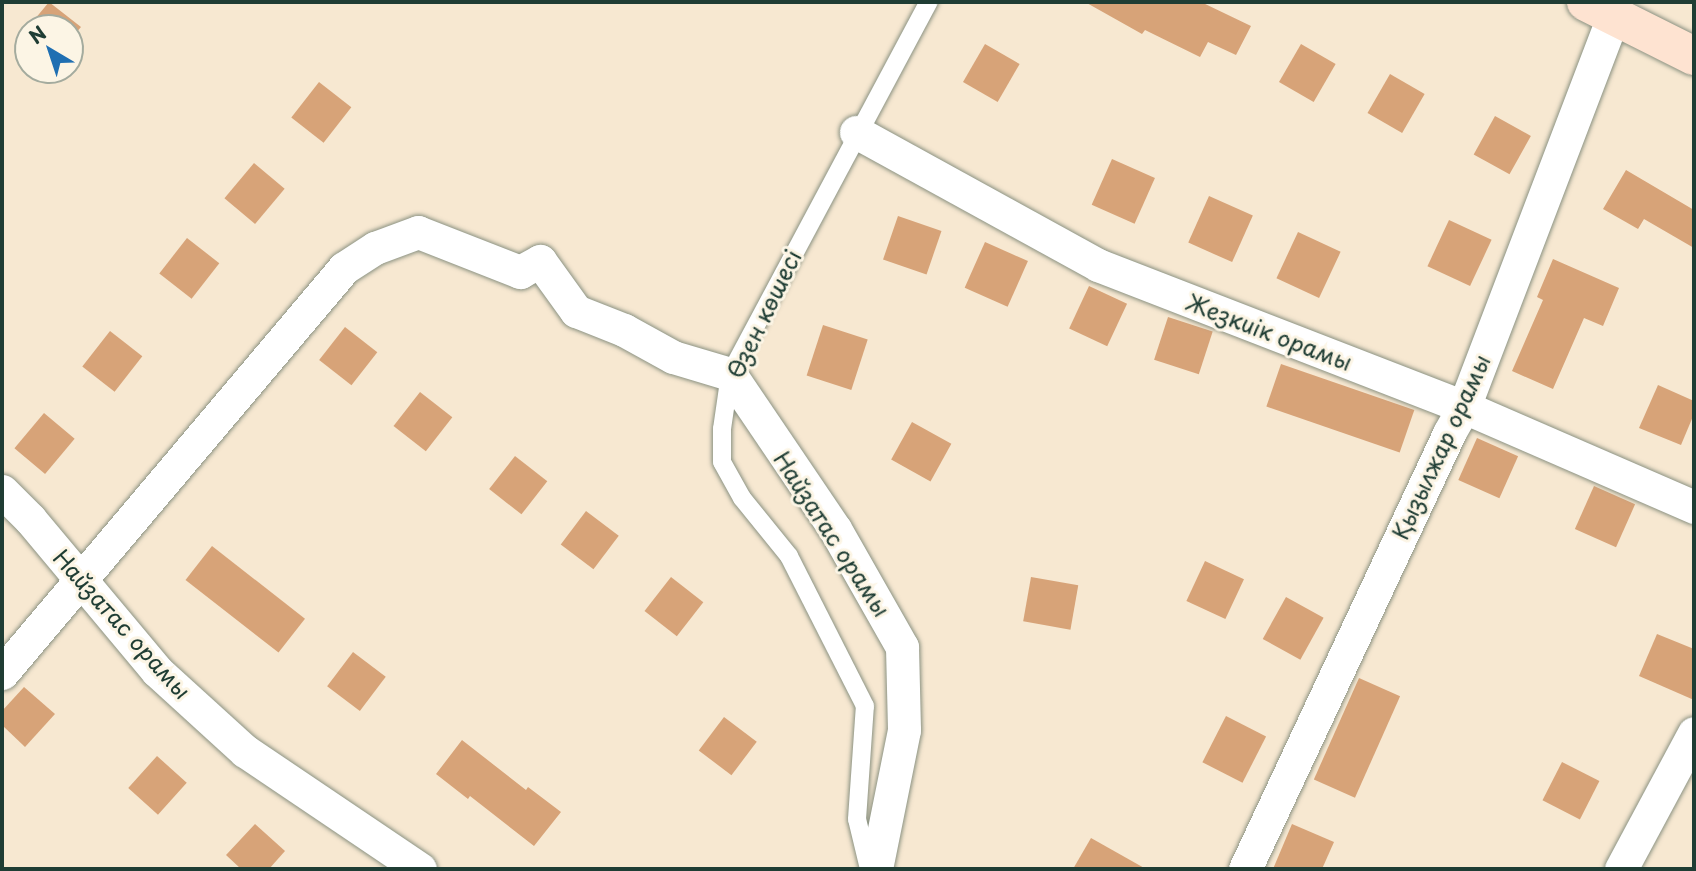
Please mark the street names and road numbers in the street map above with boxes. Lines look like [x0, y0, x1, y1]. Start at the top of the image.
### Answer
street label: Өзен көшесі [721, 245, 807, 383]
street label: Жезкиік орамы [1181, 287, 1357, 377]
street label: Қызылжар орамы [1386, 349, 1496, 545]
street label: Найзатас орамы [768, 446, 896, 622]
street label: Найзатас орамы [48, 544, 196, 704]

